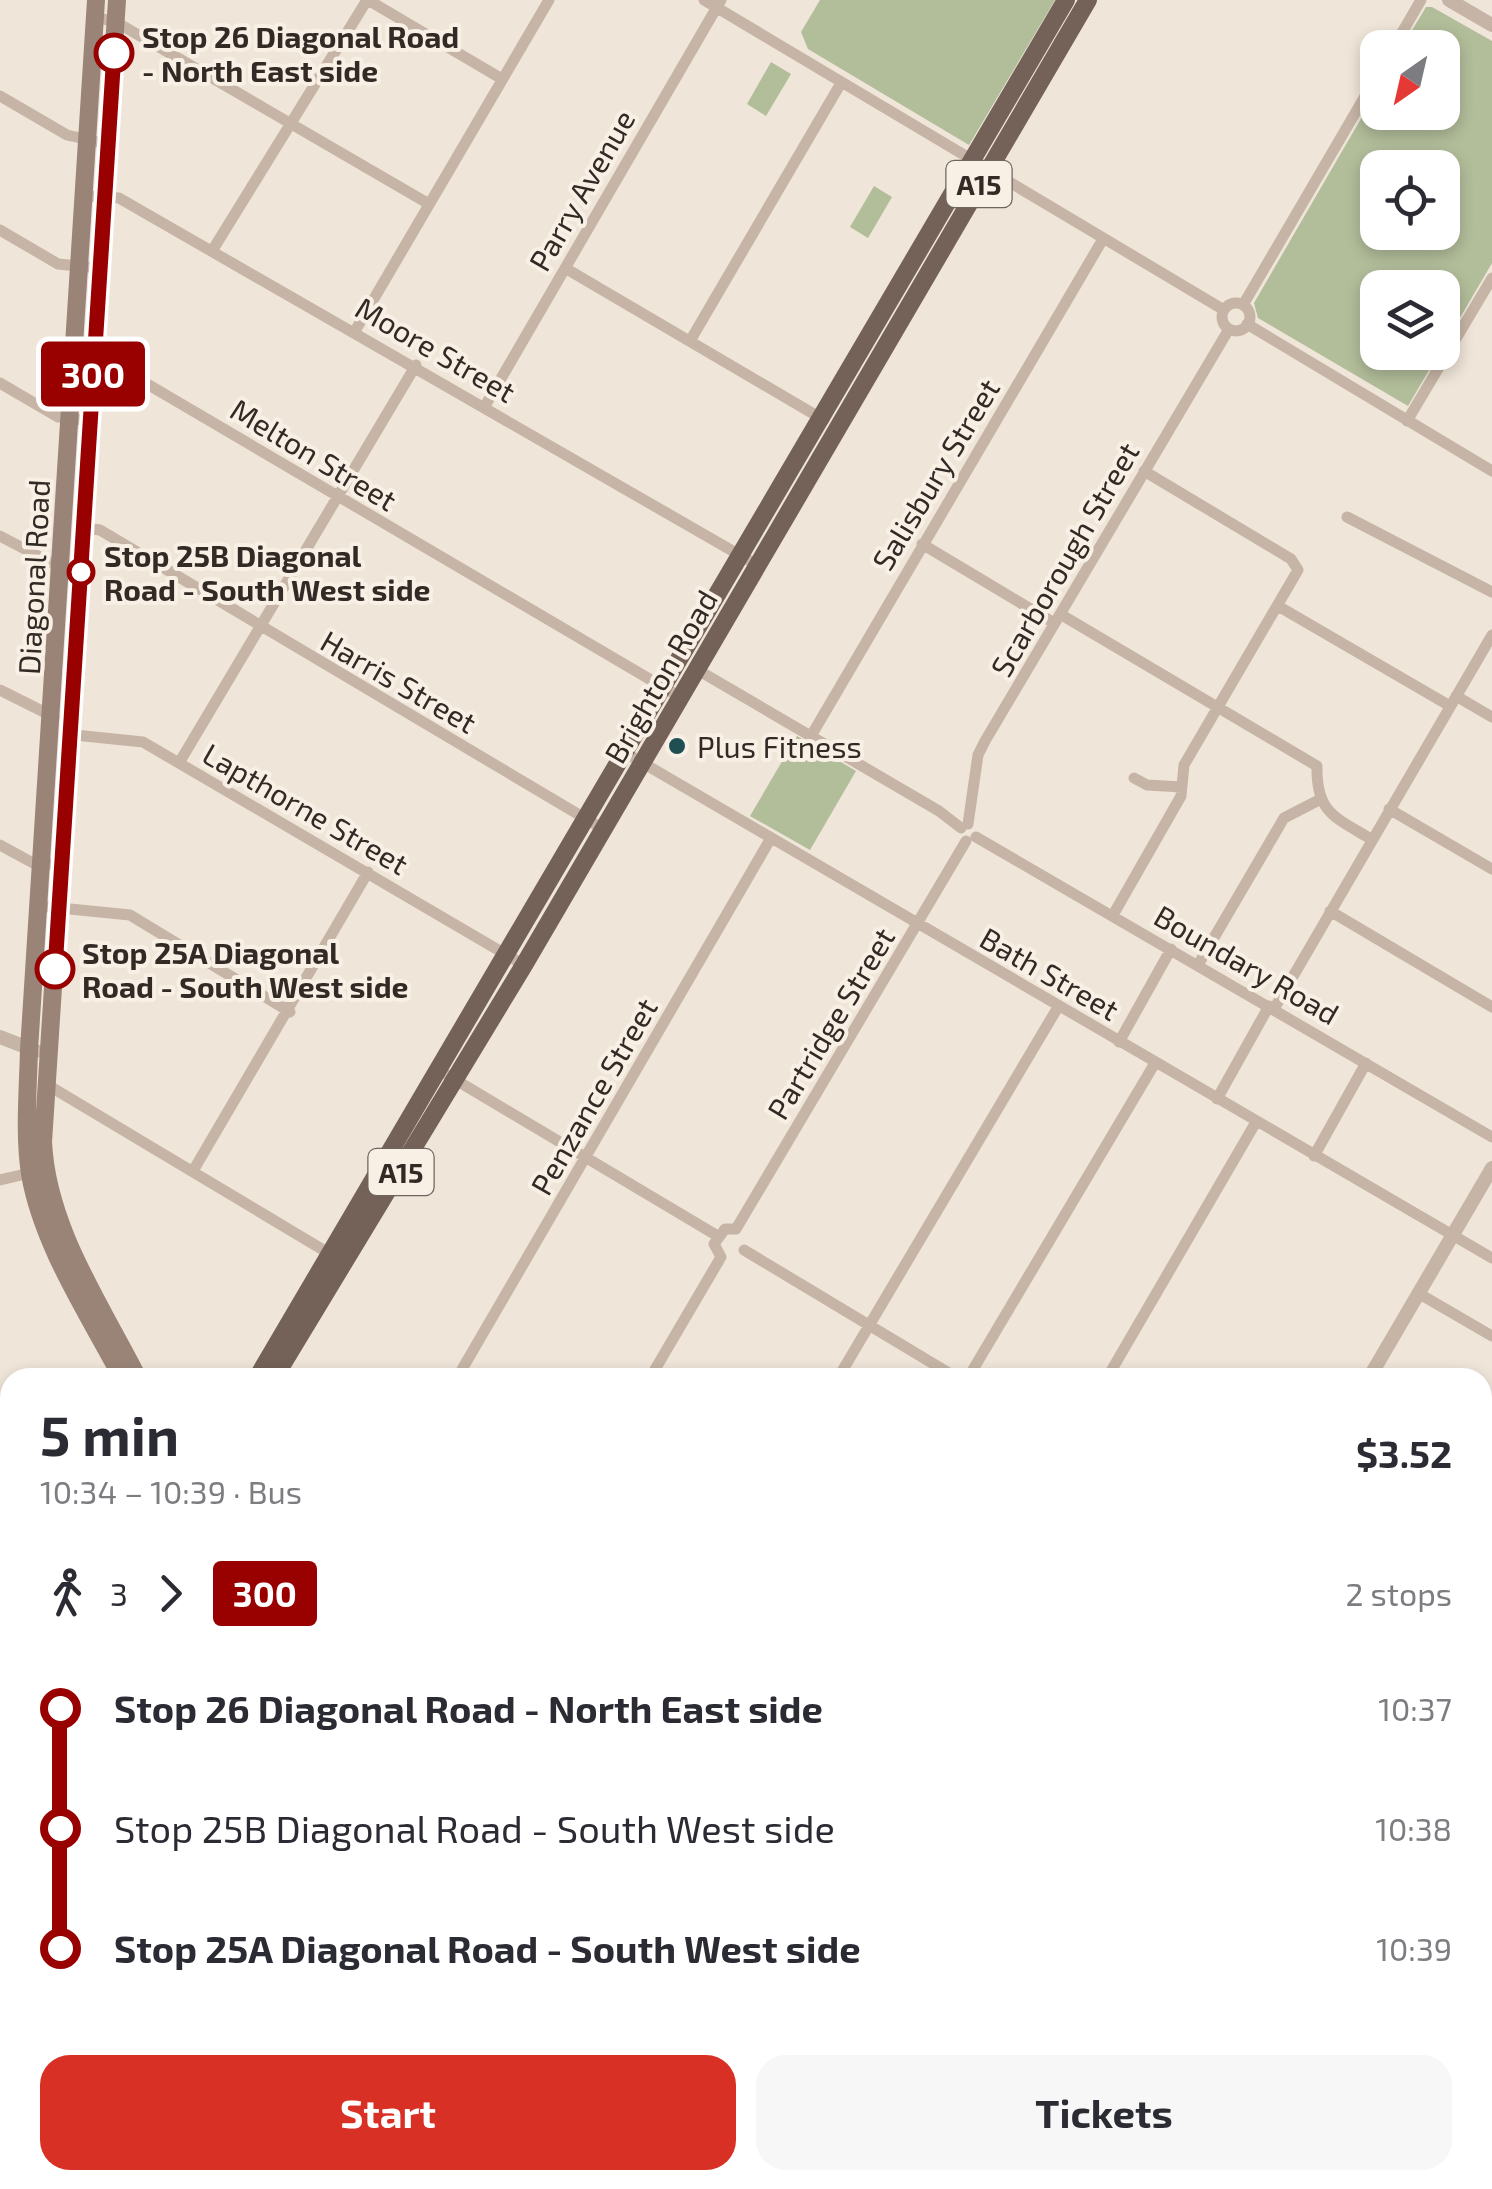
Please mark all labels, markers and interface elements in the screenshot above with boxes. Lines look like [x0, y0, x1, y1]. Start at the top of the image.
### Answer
place label: Stop 26 Diagonal Road - North East side [142, 18, 459, 88]
north arrow [1360, 30, 1460, 130]
map controls [1360, 30, 1460, 370]
marker: Stop 26 Diagonal Road - North East side [95, 34, 133, 72]
street label: Parry Avenue [520, 103, 642, 277]
button: locate [1360, 150, 1460, 250]
road number: A15 [946, 161, 1012, 207]
button: layers [1360, 270, 1460, 370]
street label: Moore Street [350, 289, 522, 409]
line badge: 300 [36, 342, 150, 406]
text: 300 [61, 353, 125, 395]
street label: Salisbury Street [864, 372, 1006, 576]
street label: Melton Street [225, 390, 403, 518]
street label: Scarborough Street [982, 436, 1146, 682]
street label: Diagonal Road [10, 479, 56, 675]
place label: Stop 25B Diagonal Road - South West side [104, 537, 430, 607]
marker: Stop 25B Diagonal Road - South West side [68, 559, 94, 585]
street label: Brighton Road [596, 583, 724, 769]
street label: Harris Street [315, 622, 483, 740]
place label: Plus Fitness [697, 728, 862, 764]
street label: Lapthorne Street [197, 735, 415, 881]
marker: Plus Fitness [666, 735, 688, 757]
street label: Boundary Road [1148, 897, 1346, 1031]
street label: Bath Street [974, 919, 1126, 1027]
street label: Partridge Street [759, 921, 901, 1125]
place label: Stop 25A Diagonal Road - South West side [82, 934, 408, 1004]
marker: Stop 25A Diagonal Road - South West side [36, 950, 74, 988]
street label: Penzance Street [522, 991, 664, 1201]
road number: A15 [368, 1149, 434, 1195]
text: 5 min [40, 1401, 179, 1467]
text: $3.52 [1356, 1430, 1452, 1476]
text: 10:34 – 10:39 · Bus [40, 1472, 302, 1510]
icon: walk [40, 1566, 95, 1621]
icon: forward [143, 1566, 198, 1621]
text: 300 [233, 1572, 297, 1614]
text: 3 [110, 1574, 128, 1612]
text: 2 stops [1345, 1574, 1452, 1612]
text: Stop 26 Diagonal Road - North East side [114, 1685, 823, 1731]
text: 10:37 [1378, 1689, 1452, 1727]
text: Stop 25B Diagonal Road - South West side [114, 1805, 835, 1851]
text: 10:38 [1375, 1809, 1452, 1847]
text: Stop 25A Diagonal Road - South West side [114, 1925, 861, 1971]
text: 10:39 [1376, 1929, 1452, 1967]
button: Start [40, 2055, 736, 2170]
button: Tickets [756, 2055, 1452, 2170]

